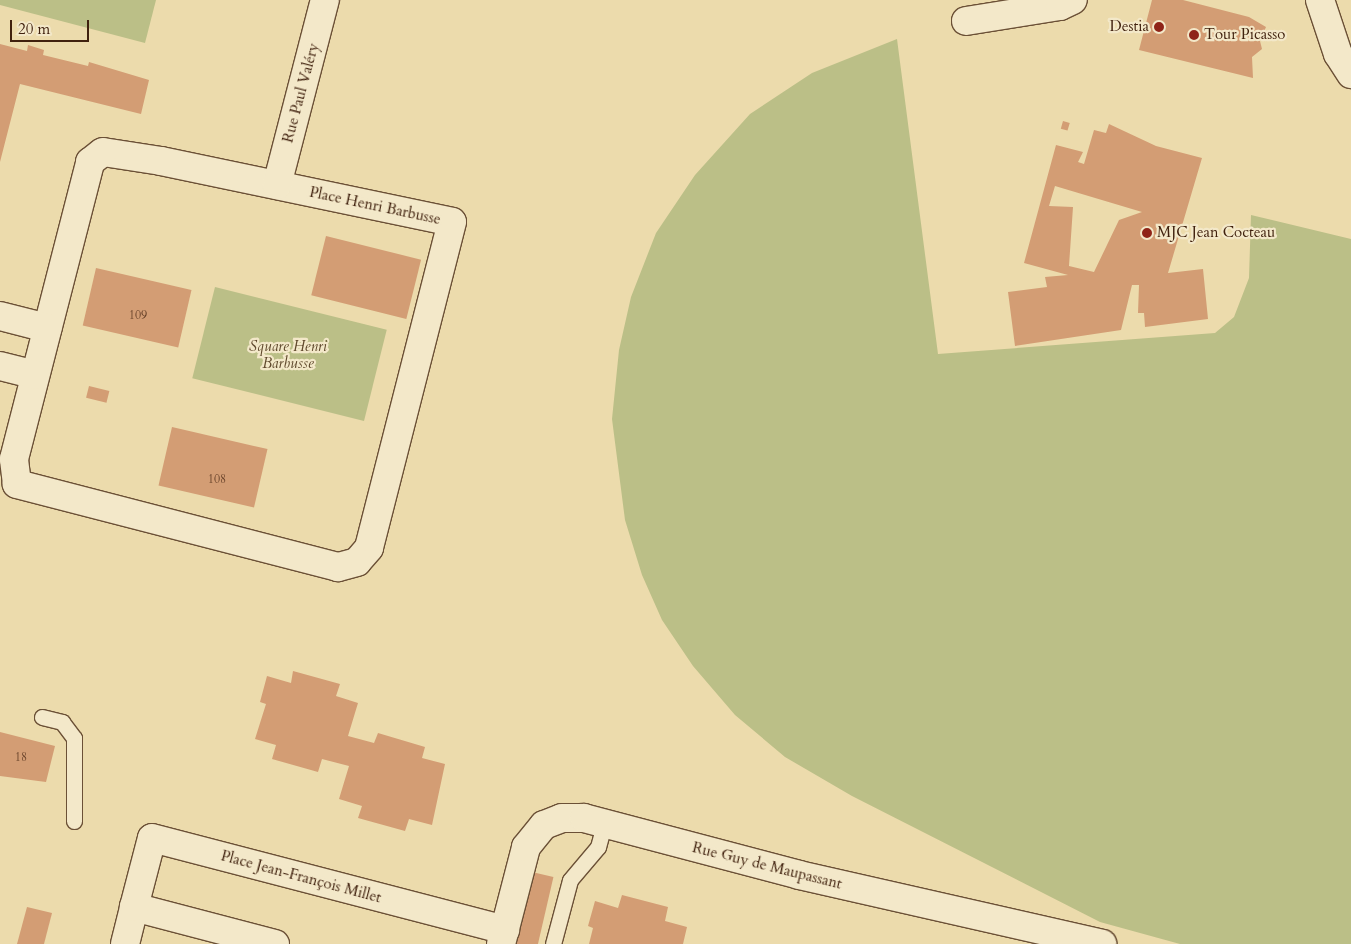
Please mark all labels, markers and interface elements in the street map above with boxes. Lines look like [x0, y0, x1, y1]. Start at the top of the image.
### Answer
scale bar [12, 10, 91, 42]
place label: Destia [1110, 18, 1149, 36]
text: 20 m [18, 19, 50, 39]
marker: Destia [1153, 21, 1165, 33]
place label: Tour Picasso [1204, 26, 1285, 44]
marker: Tour Picasso [1188, 29, 1200, 41]
street label: Rue Paul Valéry [279, 41, 323, 145]
street label: Place Henri Barbusse [308, 183, 442, 229]
place label: MJC Jean Cocteau [1157, 224, 1275, 242]
marker: MJC Jean Cocteau [1141, 227, 1153, 239]
house number: 109 [129, 309, 147, 323]
park label: Square Henri Barbusse [249, 337, 327, 372]
house number: 108 [208, 473, 226, 487]
house number: 18 [15, 751, 27, 765]
street label: Rue Guy de Maupassant [690, 839, 844, 893]
street label: Place Jean-François Millet [219, 847, 383, 907]

